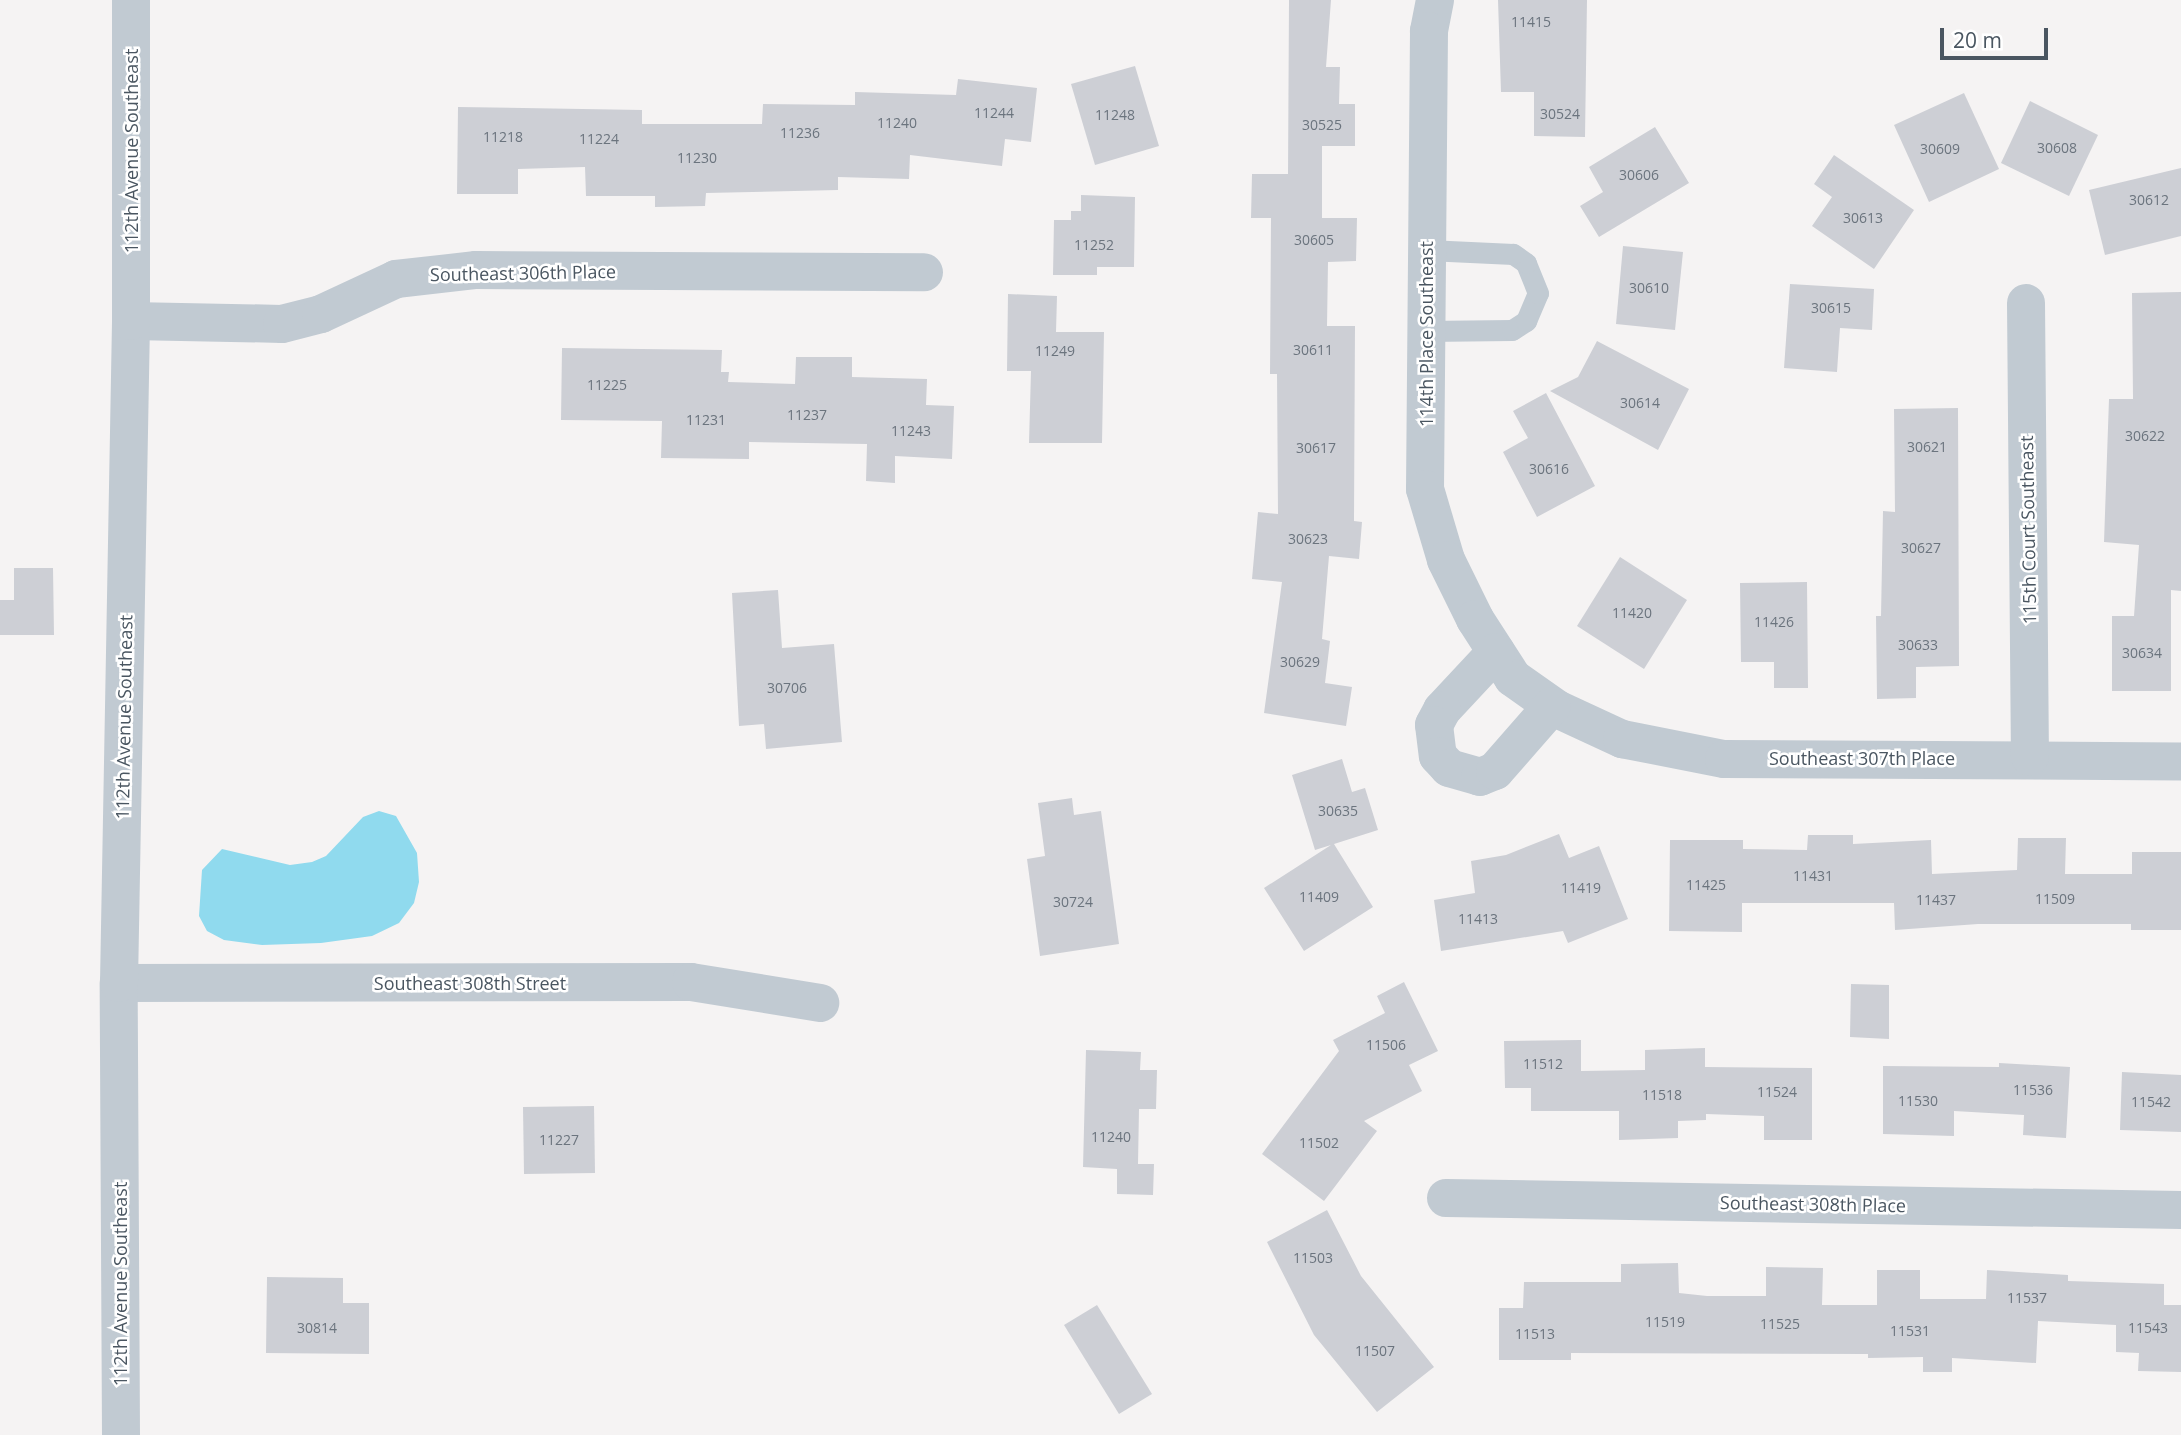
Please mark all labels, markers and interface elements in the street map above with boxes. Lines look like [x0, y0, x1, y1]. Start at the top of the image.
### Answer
house number: 11415 [1511, 14, 1551, 30]
scale bar [1943, 14, 2052, 58]
text: 20 m [1953, 26, 2002, 54]
street label: 112th Avenue Southeast [120, 49, 142, 253]
house number: 11244 [974, 105, 1014, 121]
house number: 30524 [1540, 106, 1580, 122]
house number: 11248 [1095, 107, 1135, 123]
house number: 11240 [877, 115, 917, 131]
house number: 30525 [1302, 117, 1342, 133]
house number: 11236 [780, 125, 820, 141]
house number: 11218 [483, 129, 523, 145]
house number: 11224 [579, 131, 619, 147]
house number: 30608 [2037, 140, 2077, 156]
house number: 30609 [1920, 141, 1960, 157]
house number: 11230 [677, 150, 717, 166]
house number: 30606 [1619, 167, 1659, 183]
house number: 30612 [2129, 192, 2169, 208]
house number: 30613 [1843, 210, 1883, 226]
house number: 30605 [1294, 232, 1334, 248]
house number: 11252 [1074, 237, 1114, 253]
street label: 114th Place Southeast [1415, 241, 1437, 427]
street label: Southeast 306th Place [430, 261, 616, 285]
house number: 30610 [1629, 280, 1669, 296]
house number: 30615 [1811, 300, 1851, 316]
house number: 30611 [1293, 342, 1333, 358]
house number: 11249 [1035, 343, 1075, 359]
house number: 11225 [587, 377, 627, 393]
house number: 30614 [1620, 395, 1660, 411]
house number: 11237 [787, 407, 827, 423]
house number: 11231 [686, 412, 726, 428]
house number: 11243 [891, 423, 931, 439]
house number: 30622 [2125, 428, 2165, 444]
street label: 115th Court Southeast [2016, 435, 2040, 625]
house number: 30621 [1907, 439, 1947, 455]
house number: 30617 [1296, 440, 1336, 456]
house number: 30616 [1529, 461, 1569, 477]
house number: 30623 [1288, 531, 1328, 547]
house number: 30627 [1901, 540, 1941, 556]
house number: 11420 [1612, 605, 1652, 621]
house number: 11426 [1754, 614, 1794, 630]
street label: 112th Avenue Southeast [111, 615, 137, 819]
house number: 30633 [1898, 637, 1938, 653]
house number: 30634 [2122, 645, 2162, 661]
house number: 30629 [1280, 654, 1320, 670]
house number: 30706 [767, 680, 807, 696]
street label: Southeast 307th Place [1769, 747, 1955, 769]
house number: 30635 [1318, 803, 1358, 819]
house number: 11431 [1793, 868, 1833, 884]
house number: 11425 [1686, 877, 1726, 893]
house number: 11419 [1561, 880, 1601, 896]
house number: 11409 [1299, 889, 1339, 905]
house number: 11509 [2035, 891, 2075, 907]
house number: 11437 [1916, 892, 1956, 908]
house number: 30724 [1053, 894, 1093, 910]
house number: 11413 [1458, 911, 1498, 927]
street label: Southeast 308th Street [374, 972, 566, 994]
house number: 11506 [1366, 1037, 1406, 1053]
house number: 11512 [1523, 1056, 1563, 1072]
house number: 11536 [2013, 1082, 2053, 1098]
house number: 11524 [1757, 1084, 1797, 1100]
house number: 11518 [1642, 1087, 1682, 1103]
house number: 11530 [1898, 1093, 1938, 1109]
house number: 11542 [2131, 1094, 2171, 1110]
house number: 11240 [1091, 1129, 1131, 1145]
house number: 11227 [539, 1132, 579, 1148]
house number: 11502 [1299, 1135, 1339, 1151]
street label: 112th Avenue Southeast [109, 1182, 131, 1386]
street label: Southeast 308th Place [1720, 1192, 1906, 1216]
house number: 11503 [1293, 1250, 1333, 1266]
house number: 11537 [2007, 1290, 2047, 1306]
house number: 11519 [1645, 1314, 1685, 1330]
house number: 11525 [1760, 1316, 1800, 1332]
house number: 30814 [297, 1320, 337, 1336]
house number: 11543 [2128, 1320, 2168, 1336]
house number: 11531 [1890, 1323, 1930, 1339]
house number: 11513 [1515, 1326, 1555, 1342]
house number: 11507 [1355, 1343, 1395, 1359]

